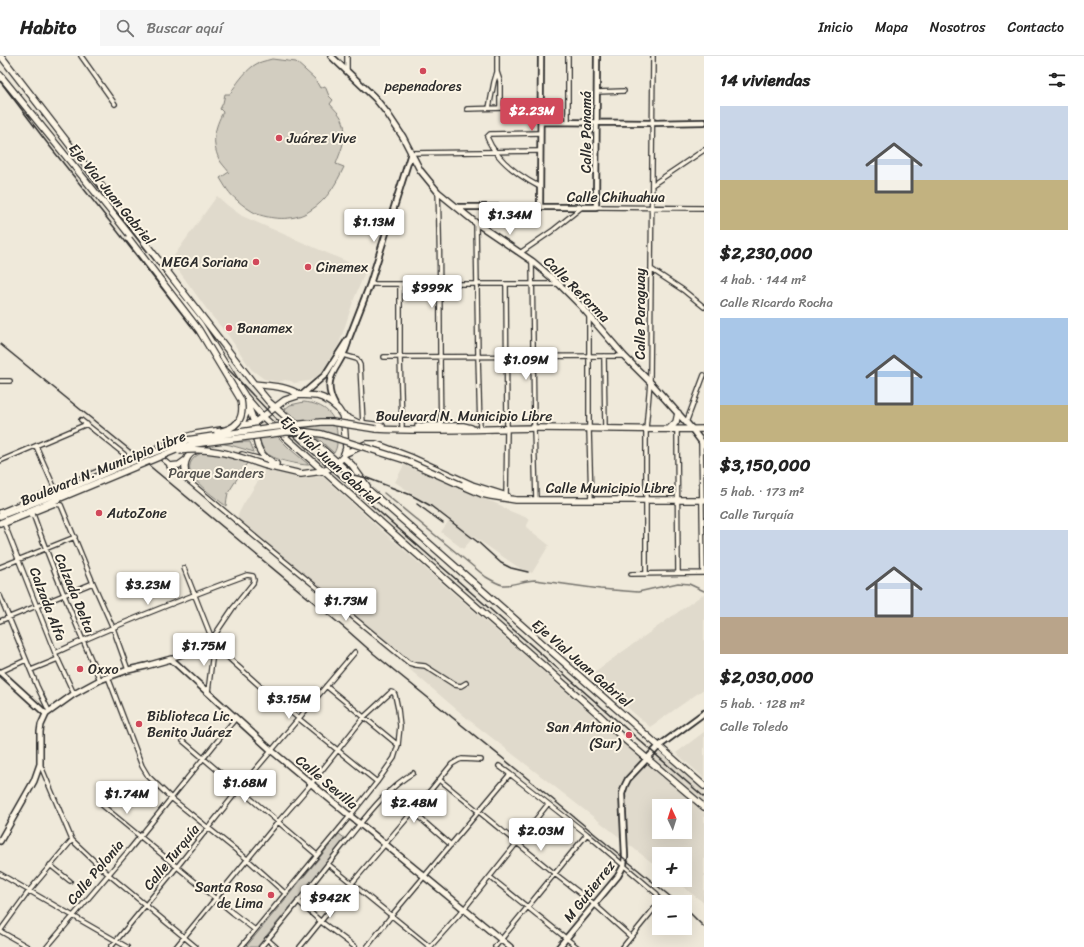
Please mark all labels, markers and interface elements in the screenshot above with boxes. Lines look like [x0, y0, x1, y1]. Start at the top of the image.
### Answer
search box [100, 10, 380, 46]
text: Habito [20, 11, 76, 44]
text: Buscar aquí [146, 15, 223, 41]
text: Inicio [818, 15, 853, 40]
text: Mapa [875, 15, 908, 40]
text: Nosotros [930, 15, 985, 40]
text: Contacto [1007, 15, 1064, 40]
icon: search [114, 17, 136, 39]
text: 14 viviendas [720, 65, 810, 95]
marker: pepenadores [418, 66, 428, 76]
icon: filters [1046, 69, 1068, 91]
place label: pepenadores [384, 74, 462, 99]
street label: Calle Panamá [574, 91, 599, 173]
pin: $2.23M [499, 98, 565, 132]
text: $2.23M [509, 99, 555, 122]
place label: Juárez Vive [286, 126, 356, 151]
icon: home [858, 132, 930, 204]
marker: Juárez Vive [274, 133, 284, 143]
street label: Eje Vial Juan Gabriel [62, 138, 162, 252]
street label: Calle Chihuahua [567, 185, 665, 210]
pin: $1.34M [477, 202, 543, 236]
text: $1.34M [488, 203, 532, 226]
pin: $1.13M [341, 209, 407, 243]
text: $1.13M [353, 210, 395, 233]
text: $2,230,000 [720, 238, 813, 268]
place label: MEGA Soriana [162, 250, 248, 275]
street label: Calle Reforma [537, 250, 617, 329]
place label: Cinemex [316, 255, 369, 280]
marker: MEGA Soriana [251, 257, 261, 267]
marker: Cinemex [303, 262, 313, 272]
street label: Calle Paraguay [628, 268, 653, 360]
text: 4 hab. · 144 m² [720, 268, 806, 291]
pin: $999K [404, 275, 460, 309]
text: $999K [412, 276, 452, 299]
text: Calle Ricardo Rocha [720, 291, 833, 314]
place label: Banamex [237, 316, 293, 341]
marker: Banamex [224, 323, 234, 333]
icon: home [858, 344, 930, 416]
pin: $1.09M [493, 347, 559, 381]
text: $1.09M [503, 348, 549, 371]
street label: Boulevard N. Municipio Libre [376, 404, 552, 429]
street label: Eje Vial Juan Gabriel [275, 409, 385, 512]
street label: Boulevard N. Municipio Libre [17, 424, 190, 513]
text: $3,150,000 [720, 450, 811, 480]
park label: Parque Sanders [168, 461, 264, 486]
street label: Calle Municipio Libre [546, 476, 675, 501]
text: 5 hab. · 173 m² [720, 480, 804, 503]
place label: AutoZone [106, 501, 167, 526]
text: Calle Turquía [720, 503, 794, 526]
marker: AutoZone [94, 508, 104, 518]
street label: Calzada Delta [47, 549, 102, 638]
icon: home [858, 556, 930, 628]
street label: Calzada Alfa [22, 563, 73, 645]
pin: $3.23M [115, 572, 181, 606]
text: $3.23M [125, 573, 171, 596]
pin: $1.73M [313, 588, 379, 622]
text: $1.73M [324, 589, 368, 612]
street label: Eje Vial Juan Gabriel [526, 613, 638, 715]
pin: $1.75M [171, 633, 237, 667]
text: $1.75M [182, 634, 226, 657]
place label: Oxxo [88, 657, 119, 682]
text: $2,030,000 [720, 662, 813, 692]
marker: Oxxo [75, 664, 85, 674]
pin: $3.15M [256, 686, 322, 720]
text: $3.15M [267, 687, 311, 710]
text: 5 hab. · 128 m² [720, 692, 805, 715]
place label: Biblioteca Lic. Benito Juárez [147, 704, 234, 745]
place label: San Antonio (Sur) [546, 715, 622, 756]
text: Calle Toledo [720, 715, 788, 738]
marker: Biblioteca Lic. Benito Juárez [134, 719, 144, 729]
marker: San Antonio (Sur) [624, 730, 634, 740]
street label: Calle Sevilla [290, 749, 364, 817]
pin: $1.68M [212, 770, 278, 804]
text: $1.68M [223, 771, 267, 794]
pin: $1.74M [94, 781, 160, 815]
text: $1.74M [105, 782, 149, 805]
pin: $2.48M [381, 790, 447, 824]
text: $2.48M [391, 791, 437, 814]
north arrow [652, 799, 692, 839]
map controls [652, 799, 692, 935]
street label: Calle Turquía [137, 818, 207, 896]
pin: $2.03M [508, 818, 574, 852]
text: $2.03M [518, 819, 564, 842]
street label: Calle Polonia [60, 834, 130, 911]
button: + [652, 847, 692, 887]
street label: M Gutierrez [557, 854, 622, 928]
place label: Santa Rosa de Lima [195, 875, 263, 916]
pin: $942K [302, 885, 358, 919]
text: $942K [310, 886, 350, 909]
marker: Santa Rosa de Lima [266, 890, 276, 900]
button: − [652, 895, 692, 935]

